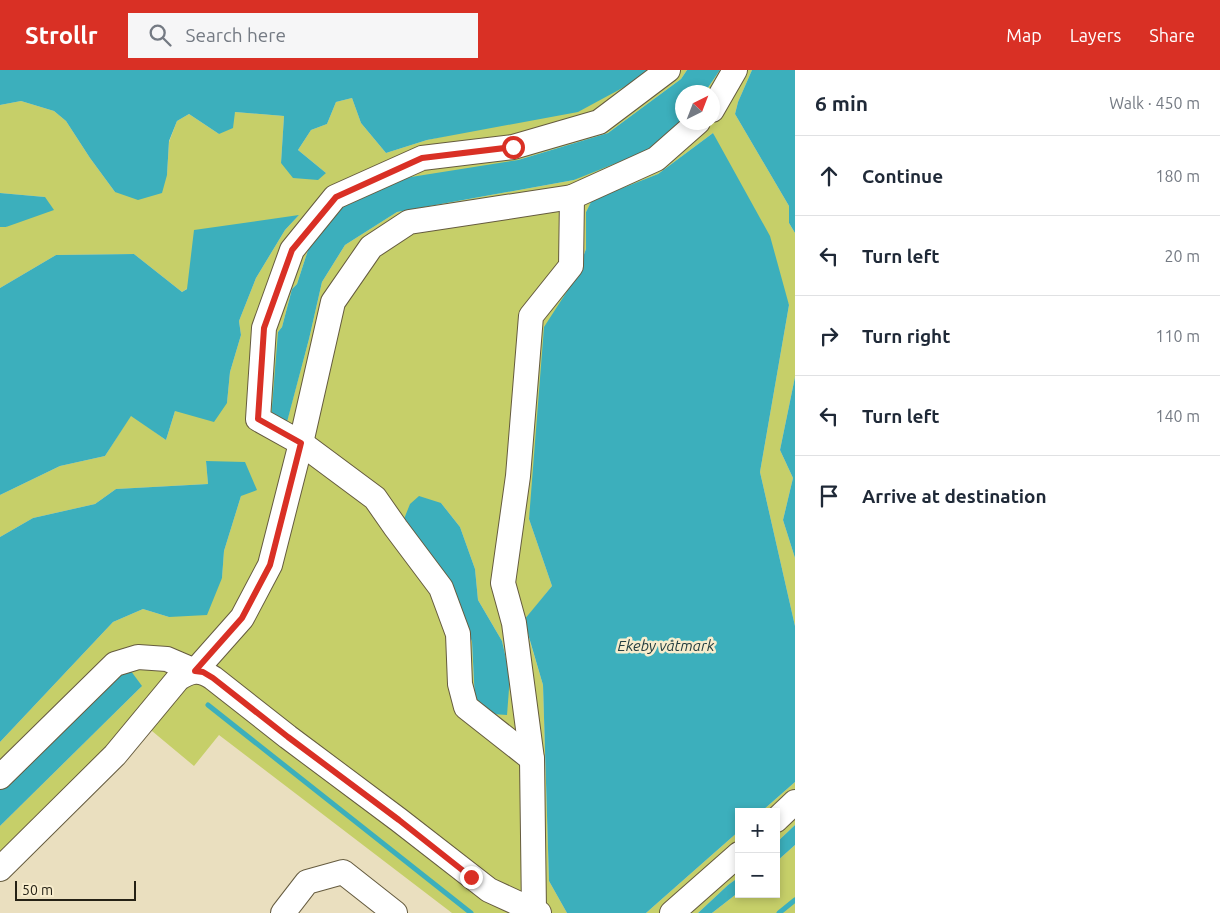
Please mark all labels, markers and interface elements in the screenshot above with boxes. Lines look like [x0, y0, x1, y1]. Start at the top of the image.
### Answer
search box [128, 13, 478, 58]
icon: search [146, 21, 174, 49]
text: Strollr [25, 22, 98, 49]
text: Search here [186, 24, 286, 46]
text: Map [1006, 25, 1042, 45]
text: Layers [1070, 25, 1121, 45]
text: Share [1149, 25, 1195, 45]
north arrow [675, 85, 720, 130]
text: 6 min [815, 91, 868, 115]
text: Walk · 450 m [1109, 94, 1200, 112]
route start [502, 136, 525, 159]
icon: ahead [815, 162, 843, 190]
text: Continue [862, 165, 943, 187]
text: 180 m [1155, 167, 1200, 185]
icon: left [815, 242, 843, 270]
text: Turn left [862, 245, 940, 267]
text: 20 m [1164, 247, 1200, 265]
icon: right [815, 322, 843, 350]
text: Turn right [862, 325, 950, 347]
text: 110 m [1155, 327, 1200, 345]
icon: left [815, 402, 843, 430]
text: Turn left [862, 405, 940, 427]
text: 140 m [1155, 407, 1200, 425]
icon: arrive [815, 482, 843, 510]
text: Arrive at destination [862, 485, 1047, 507]
water label: Ekeby våtmark [618, 637, 715, 654]
map controls [735, 808, 780, 898]
button: + [735, 808, 780, 853]
button: − [735, 853, 780, 898]
route end [460, 866, 483, 889]
scale bar [15, 878, 136, 901]
text: 50 m [22, 882, 53, 898]

